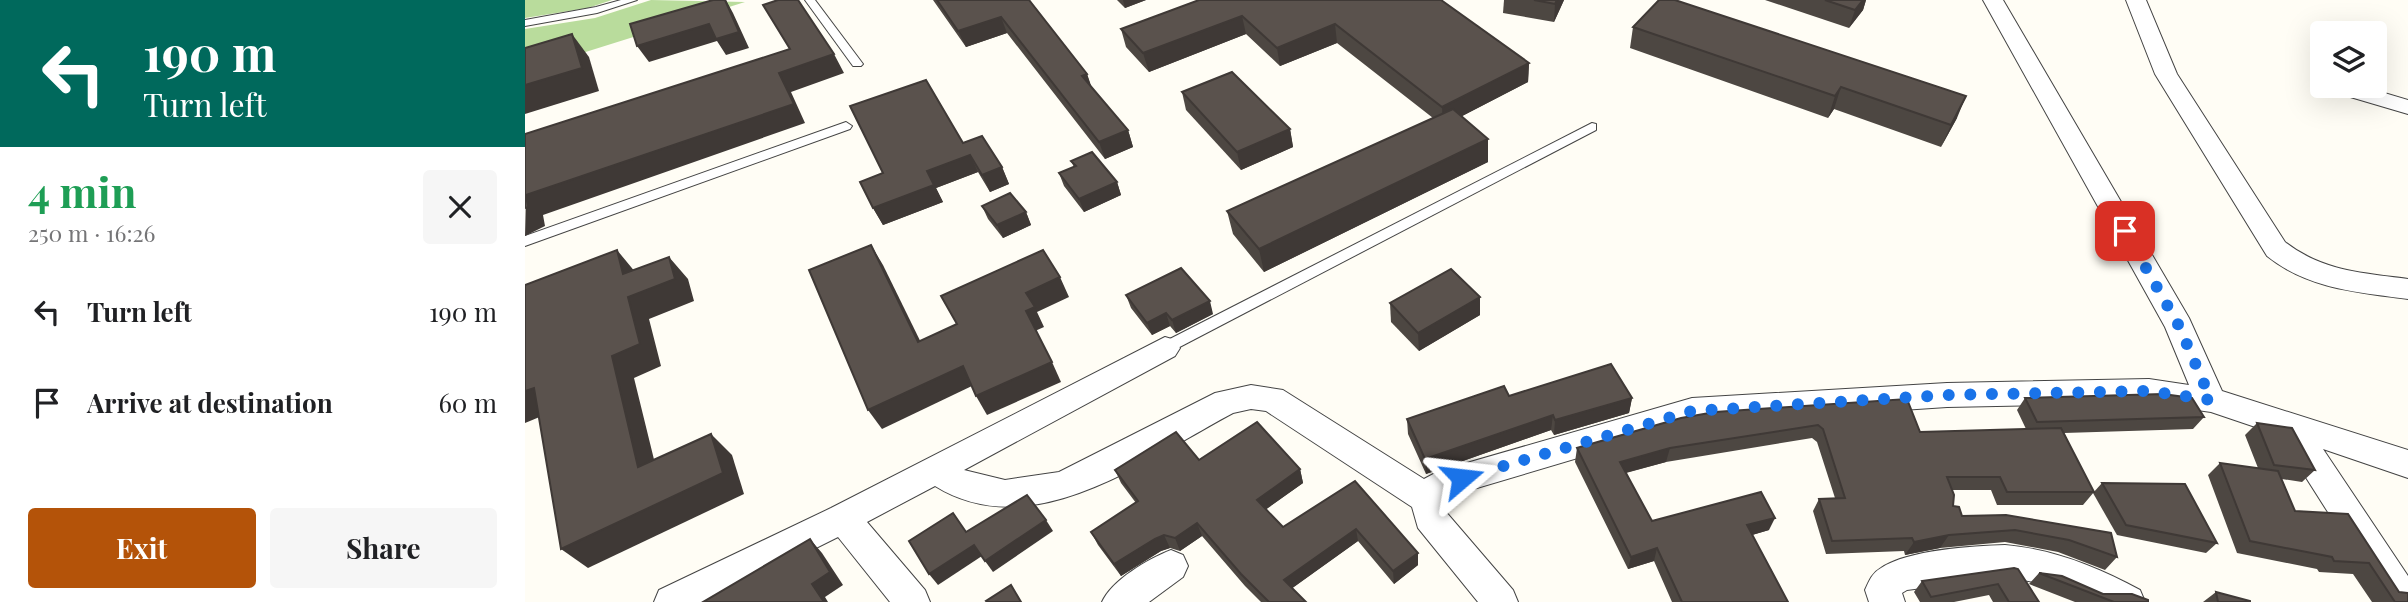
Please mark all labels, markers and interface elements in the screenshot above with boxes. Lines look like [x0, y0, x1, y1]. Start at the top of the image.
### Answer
text: 190 m [143, 19, 276, 84]
map controls [2310, 21, 2387, 98]
button: layers [2310, 21, 2387, 98]
icon: left [28, 28, 119, 119]
text: Turn left [143, 82, 267, 125]
text: 4 min [28, 163, 137, 219]
button: close [423, 170, 497, 244]
pin [2095, 201, 2155, 261]
icon: arrive [2106, 212, 2144, 250]
text: 250 m · 16:26 [28, 217, 155, 248]
icon: left [28, 293, 66, 331]
text: Turn left [87, 294, 192, 329]
text: 190 m [429, 294, 497, 329]
icon: arrive [28, 384, 66, 422]
text: Arrive at destination [87, 385, 333, 420]
text: 60 m [438, 385, 497, 420]
position arrow [1425, 441, 1499, 515]
button: Exit [28, 508, 256, 588]
button: Share [270, 508, 497, 588]

